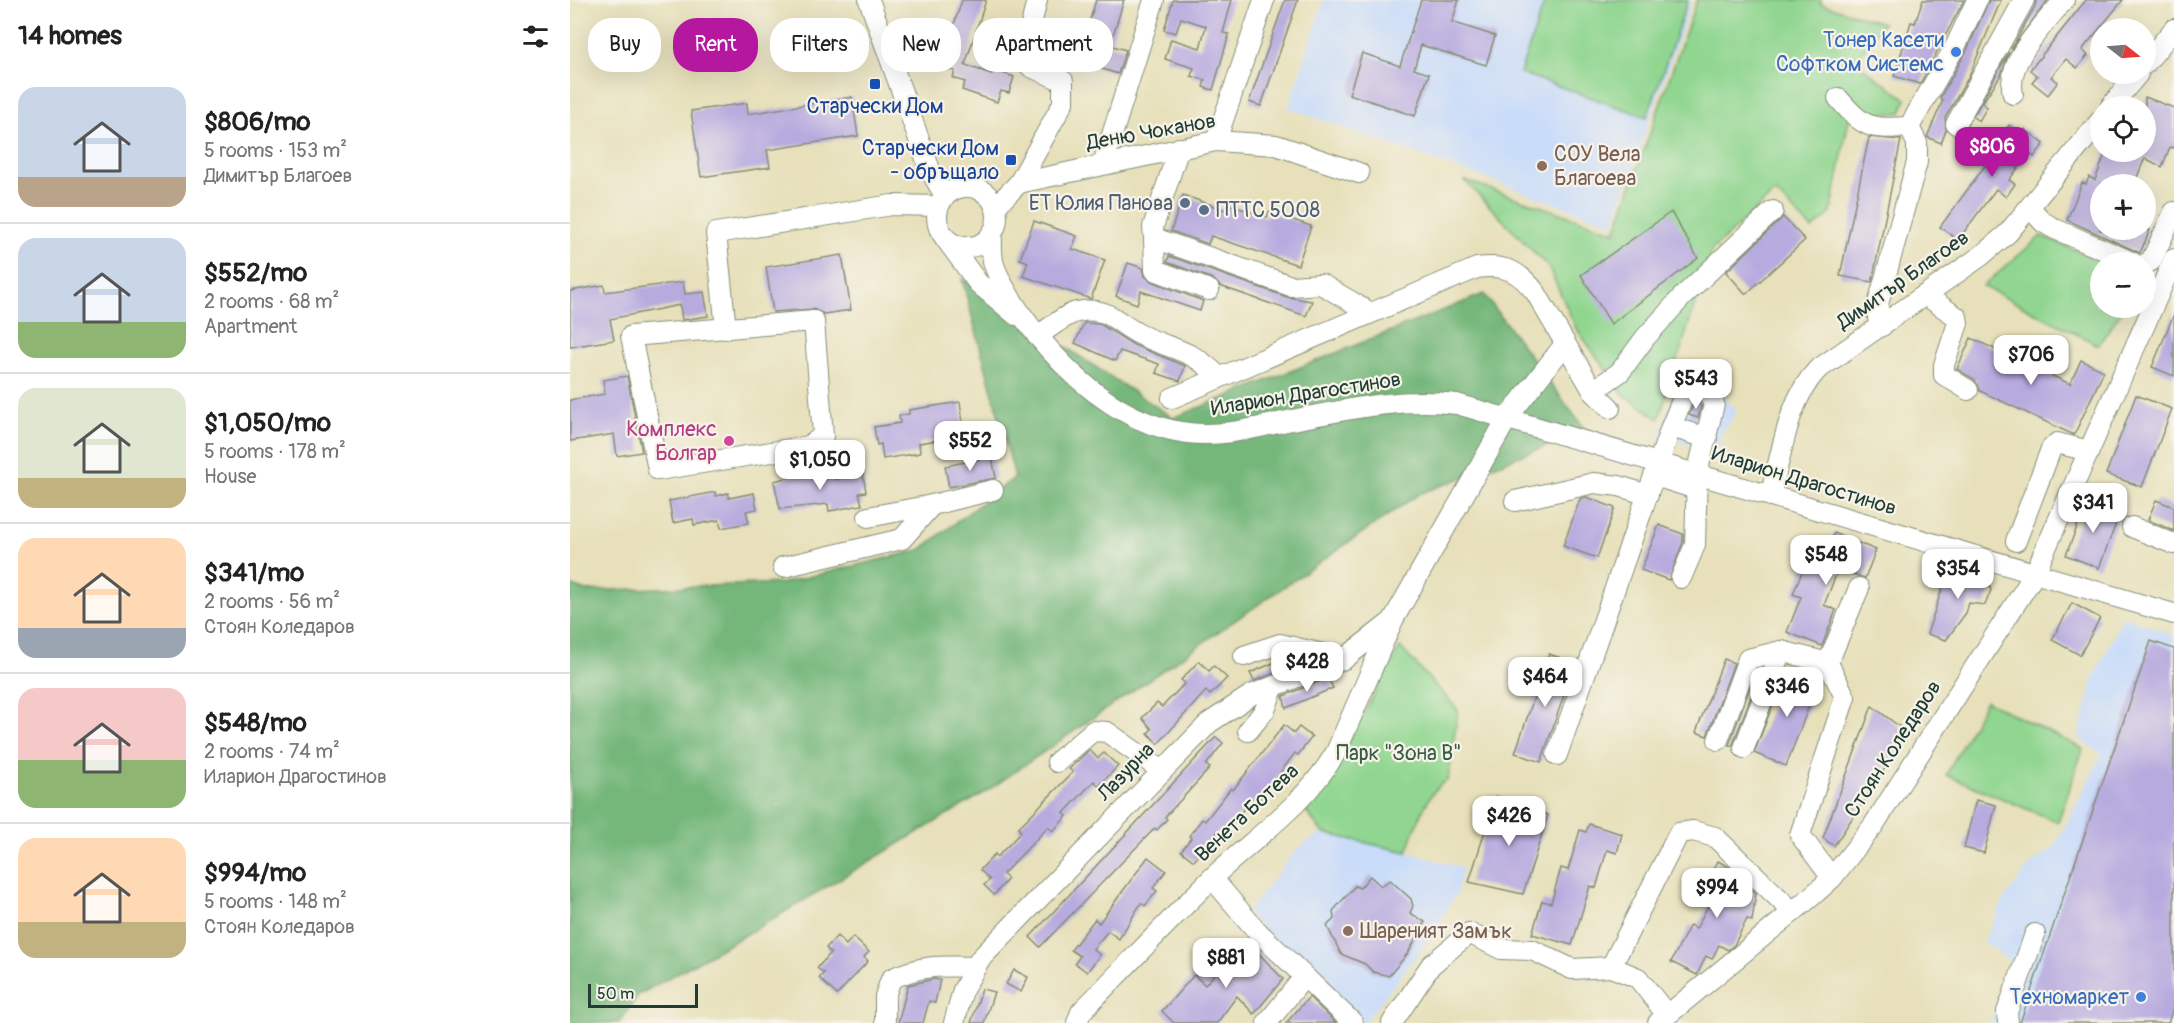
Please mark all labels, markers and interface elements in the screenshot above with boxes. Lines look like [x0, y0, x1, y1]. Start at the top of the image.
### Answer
chip: Buy [588, 18, 661, 72]
chip: Rent [673, 18, 758, 72]
chip: Filters [770, 18, 869, 72]
chip: New [881, 18, 961, 72]
chip: Apartment [973, 18, 1113, 72]
north arrow [2090, 18, 2156, 84]
map controls [2090, 18, 2156, 318]
text: 14 homes [18, 20, 122, 52]
icon: filters [519, 20, 552, 53]
place label: Тонер Касети Софтком Системс [1776, 27, 1944, 78]
marker: Тонер Касети Софтком Системс [1949, 45, 1963, 59]
marker: Старчески Дом [868, 77, 882, 91]
place label: Старчески Дом [806, 93, 944, 120]
button: locate [2090, 96, 2156, 162]
text: $806/mo [204, 106, 310, 138]
street label: Деню Чоканов [1083, 107, 1218, 157]
icon: home [66, 111, 138, 183]
pin: $806 [1956, 127, 2028, 178]
text: $806 [1969, 134, 2015, 159]
place label: Старчески Дом - обръщало [862, 135, 999, 186]
text: 5 rooms · 153 m² [204, 138, 347, 163]
place label: СОУ Вела Благоева [1554, 141, 1641, 192]
marker: Старчески Дом - обръщало [1004, 153, 1018, 167]
marker: СОУ Вела Благоева [1535, 159, 1549, 173]
text: Димитър Благоев [204, 163, 352, 188]
button: + [2090, 174, 2156, 240]
place label: ЕТ Юлия Панова [1029, 190, 1173, 217]
marker: ЕТ Юлия Панова [1178, 196, 1192, 210]
place label: ПТТС 5008 [1216, 197, 1320, 224]
marker: ПТТС 5008 [1197, 203, 1211, 217]
street label: Димитър Благоев [1831, 224, 1974, 336]
button: − [2090, 252, 2156, 318]
text: $552/mo [204, 257, 307, 289]
icon: home [66, 262, 138, 334]
text: 2 rooms · 68 m² [204, 289, 339, 314]
text: Apartment [204, 314, 297, 339]
pin: $706 [1995, 335, 2067, 386]
text: $706 [2008, 342, 2054, 367]
pin: $543 [1660, 359, 1732, 410]
street label: Иларион Драгостинов [1209, 366, 1403, 422]
text: $543 [1674, 366, 1718, 391]
text: $1,050/mo [204, 407, 331, 439]
icon: home [66, 412, 138, 484]
place label: Комплекс Болгар [626, 416, 717, 467]
pin: $552 [934, 421, 1006, 472]
text: $552 [948, 428, 992, 453]
marker: Комплекс Болгар [722, 434, 736, 448]
text: 5 rooms · 178 m² [204, 439, 346, 464]
pin: $1,050 [771, 440, 869, 491]
street label: Иларион Драгостинов [1708, 440, 1900, 522]
text: $1,050 [789, 447, 851, 472]
text: House [204, 464, 256, 489]
pin: $341 [2057, 483, 2129, 534]
text: $341 [2072, 490, 2114, 515]
pin: $548 [1790, 535, 1862, 586]
text: $548 [1804, 542, 1848, 567]
pin: $354 [1922, 549, 1994, 600]
text: $354 [1936, 556, 1980, 581]
text: $341/mo [204, 557, 304, 589]
icon: home [66, 562, 138, 634]
text: 2 rooms · 56 m² [204, 589, 340, 614]
text: Стоян Коледаров [204, 614, 355, 639]
pin: $428 [1271, 642, 1343, 693]
text: $428 [1285, 649, 1329, 674]
pin: $464 [1509, 657, 1581, 708]
text: $464 [1522, 664, 1568, 689]
pin: $346 [1751, 667, 1823, 718]
text: $346 [1764, 674, 1810, 699]
street label: Стоян Коледаров [1839, 675, 1947, 823]
text: $548/mo [204, 707, 307, 739]
icon: home [66, 712, 138, 784]
street label: Лазурна [1091, 737, 1161, 808]
text: 2 rooms · 74 m² [204, 739, 340, 764]
park label: Парк "Зона В" [1336, 740, 1462, 767]
street label: Венета Ботева [1189, 758, 1305, 868]
text: Иларион Драгостинов [204, 764, 387, 789]
pin: $426 [1473, 796, 1545, 847]
text: $426 [1486, 803, 1532, 828]
text: $994/mo [204, 857, 306, 889]
icon: home [66, 862, 138, 934]
pin: $994 [1681, 868, 1753, 919]
text: $994 [1695, 875, 1739, 900]
text: 5 rooms · 148 m² [204, 889, 347, 914]
text: Стоян Коледаров [204, 914, 355, 939]
place label: Шареният Замък [1360, 918, 1512, 945]
marker: Шареният Замък [1341, 924, 1355, 938]
pin: $881 [1190, 938, 1262, 989]
text: $881 [1207, 945, 1245, 970]
scale bar [588, 981, 698, 1008]
text: 50 m [597, 984, 634, 1004]
place label: Техномаркет [2010, 984, 2129, 1011]
marker: Техномаркет [2134, 990, 2148, 1004]

